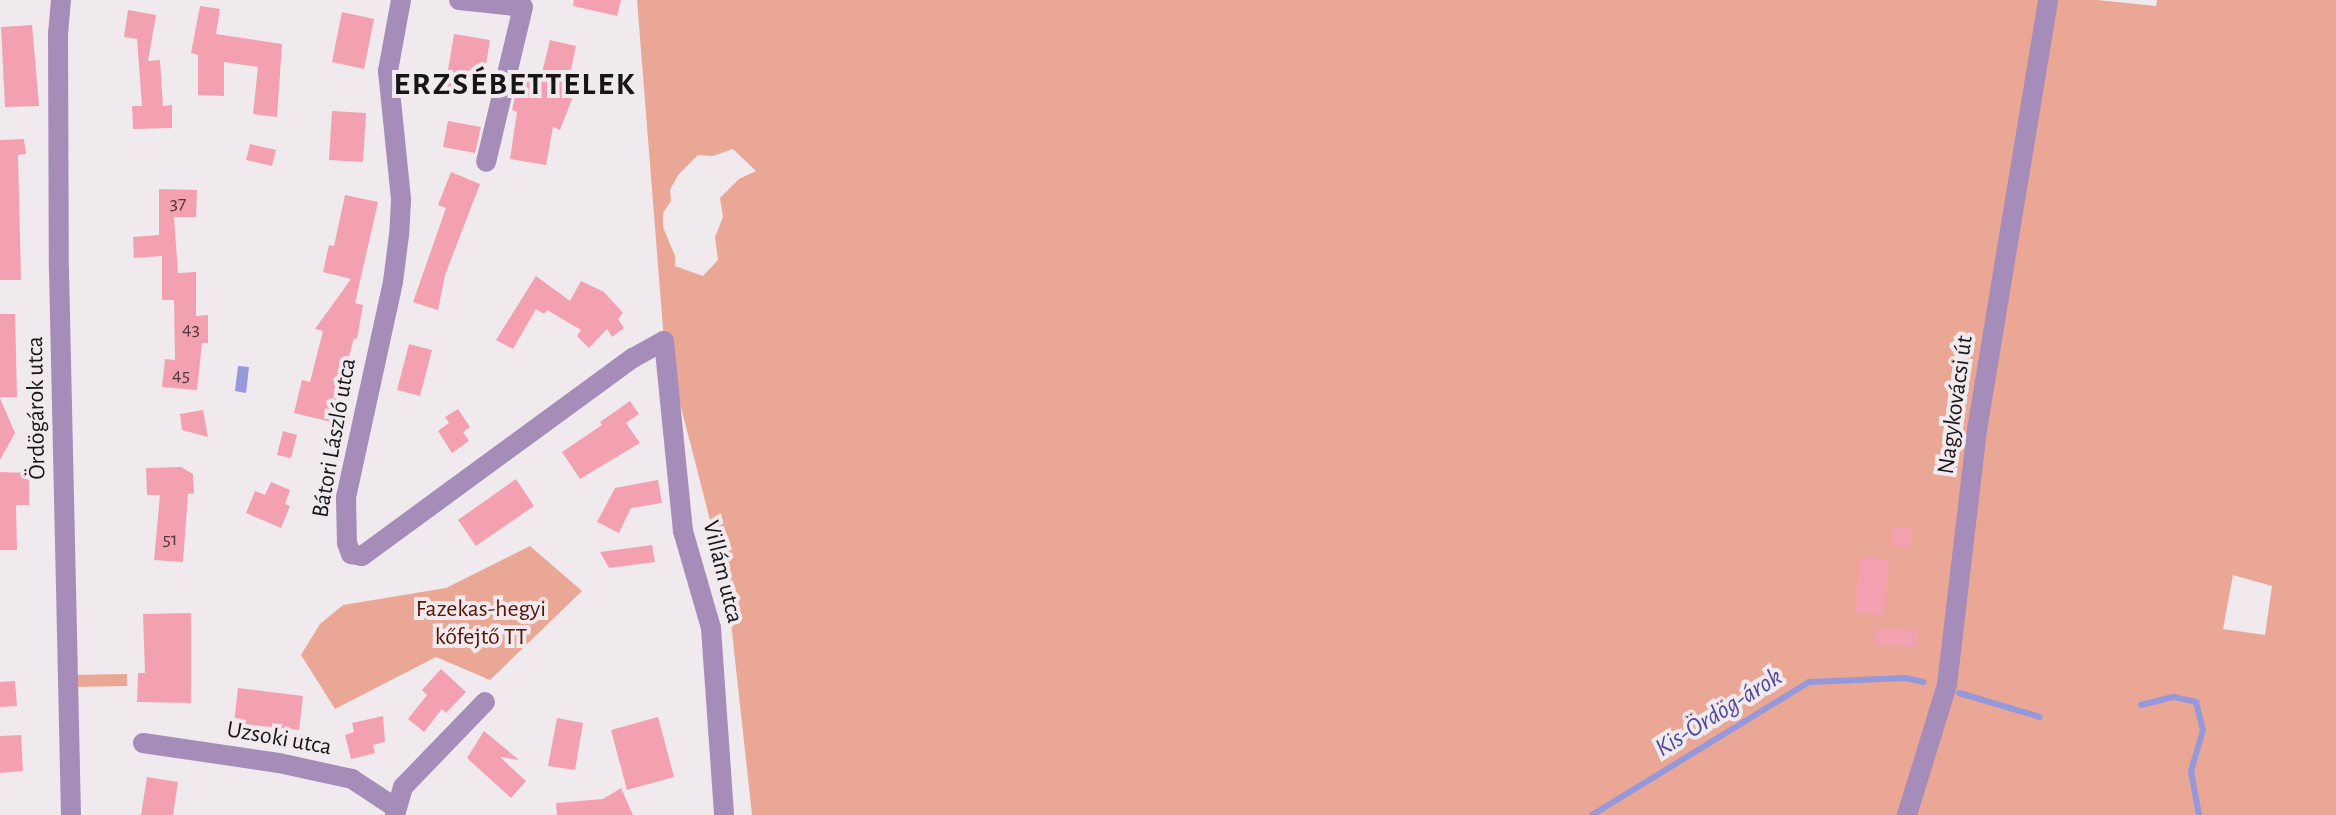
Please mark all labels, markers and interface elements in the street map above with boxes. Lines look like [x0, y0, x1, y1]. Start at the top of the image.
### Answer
district label: ERZSÉBETTELEK [394, 65, 636, 103]
house number: 37 [170, 191, 186, 215]
house number: 43 [182, 317, 200, 341]
street label: Nagykovácsi út [1932, 334, 1980, 476]
street label: Ördögárok utca [21, 336, 53, 480]
street label: Bátori László utca [307, 356, 363, 520]
house number: 45 [172, 363, 190, 387]
street label: Villám utca [695, 518, 749, 626]
house number: 51 [162, 527, 178, 551]
park label: Fazekas-hegyi kőfejtő TT [416, 596, 546, 652]
water label: Kis-Ördög-árok [1650, 662, 1788, 764]
street label: Uzsoki utca [224, 716, 334, 762]

